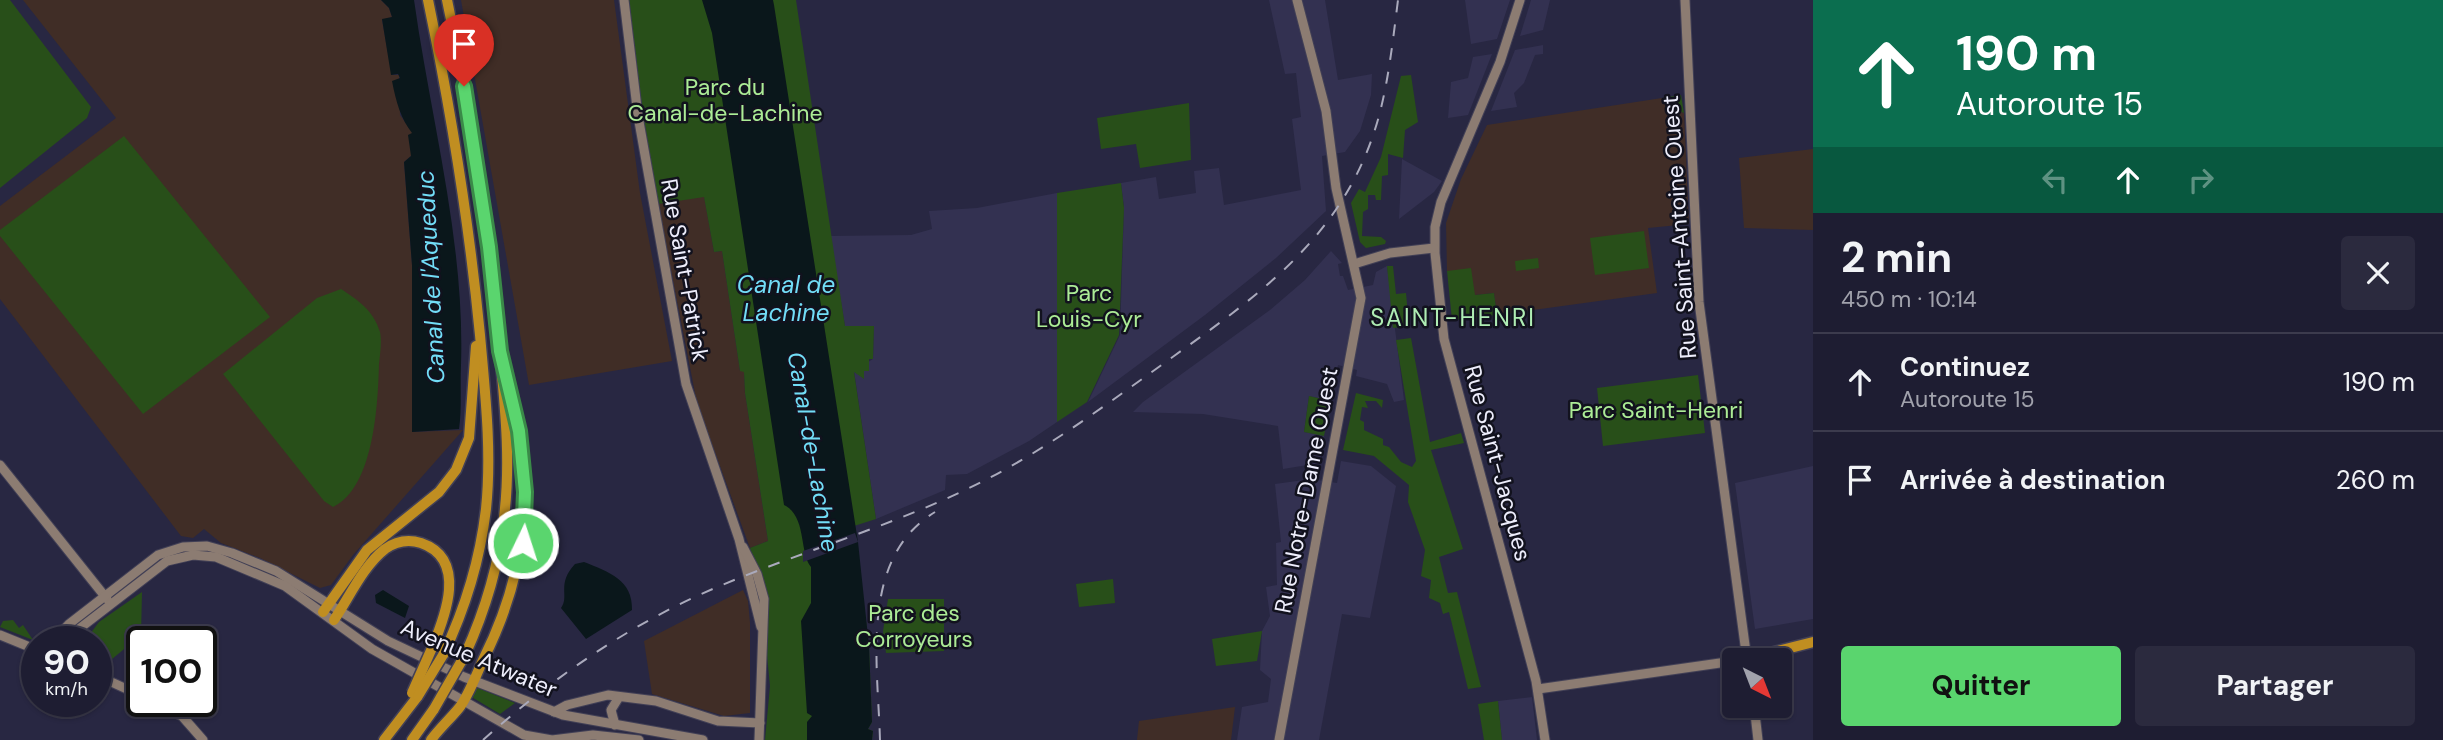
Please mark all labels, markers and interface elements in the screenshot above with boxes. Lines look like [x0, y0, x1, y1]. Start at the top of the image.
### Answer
pin [434, 14, 494, 86]
text: 190 m [1956, 21, 2097, 85]
icon: arrive [445, 25, 483, 63]
icon: ahead [1841, 28, 1932, 119]
park label: Parc du Canal-de-Lachine [627, 72, 823, 128]
text: Autoroute 15 [1956, 83, 2143, 125]
street label: Rue Saint-Antoine Ouest [1655, 94, 1703, 360]
icon: left [2036, 161, 2074, 199]
icon: ahead [2109, 161, 2147, 199]
icon: right [2182, 161, 2220, 199]
water label: Canal de l'Aqueduc [409, 170, 452, 385]
street label: Rue Saint-Patrick [654, 176, 716, 364]
text: 2 min [1841, 230, 1952, 285]
button: close [2341, 236, 2415, 310]
water label: Canal de Lachine [737, 269, 835, 328]
park label: Parc Louis-Cyr [1036, 278, 1142, 334]
text: 450 m · 10:14 [1841, 284, 1977, 314]
district label: SAINT-HENRI [1370, 302, 1536, 333]
water label: Canal-de-Lachine [781, 349, 846, 555]
text: Continuez [1900, 350, 2030, 384]
street label: Rue Saint-Jacques [1457, 362, 1539, 564]
icon: ahead [1841, 363, 1879, 401]
street label: Rue Notre-Dame Ouest [1267, 365, 1345, 615]
text: 190 m [2343, 365, 2415, 399]
text: Autoroute 15 [1900, 384, 2035, 414]
park label: Parc Saint-Henri [1569, 395, 1743, 425]
icon: arrive [1841, 461, 1879, 499]
text: Arrivée à destination [1900, 463, 2166, 497]
text: 260 m [2336, 463, 2415, 497]
position arrow [486, 506, 560, 580]
park label: Parc des Corroyeurs [855, 598, 973, 654]
street label: Avenue Atwater [396, 612, 562, 704]
speed limit sign: 100 [126, 626, 217, 717]
text: 90 [43, 639, 90, 685]
button: Quitter [1841, 646, 2121, 726]
button: Partager [2135, 646, 2415, 726]
north arrow [1722, 648, 1792, 718]
map controls [1722, 648, 1792, 718]
text: km/h [45, 677, 88, 701]

